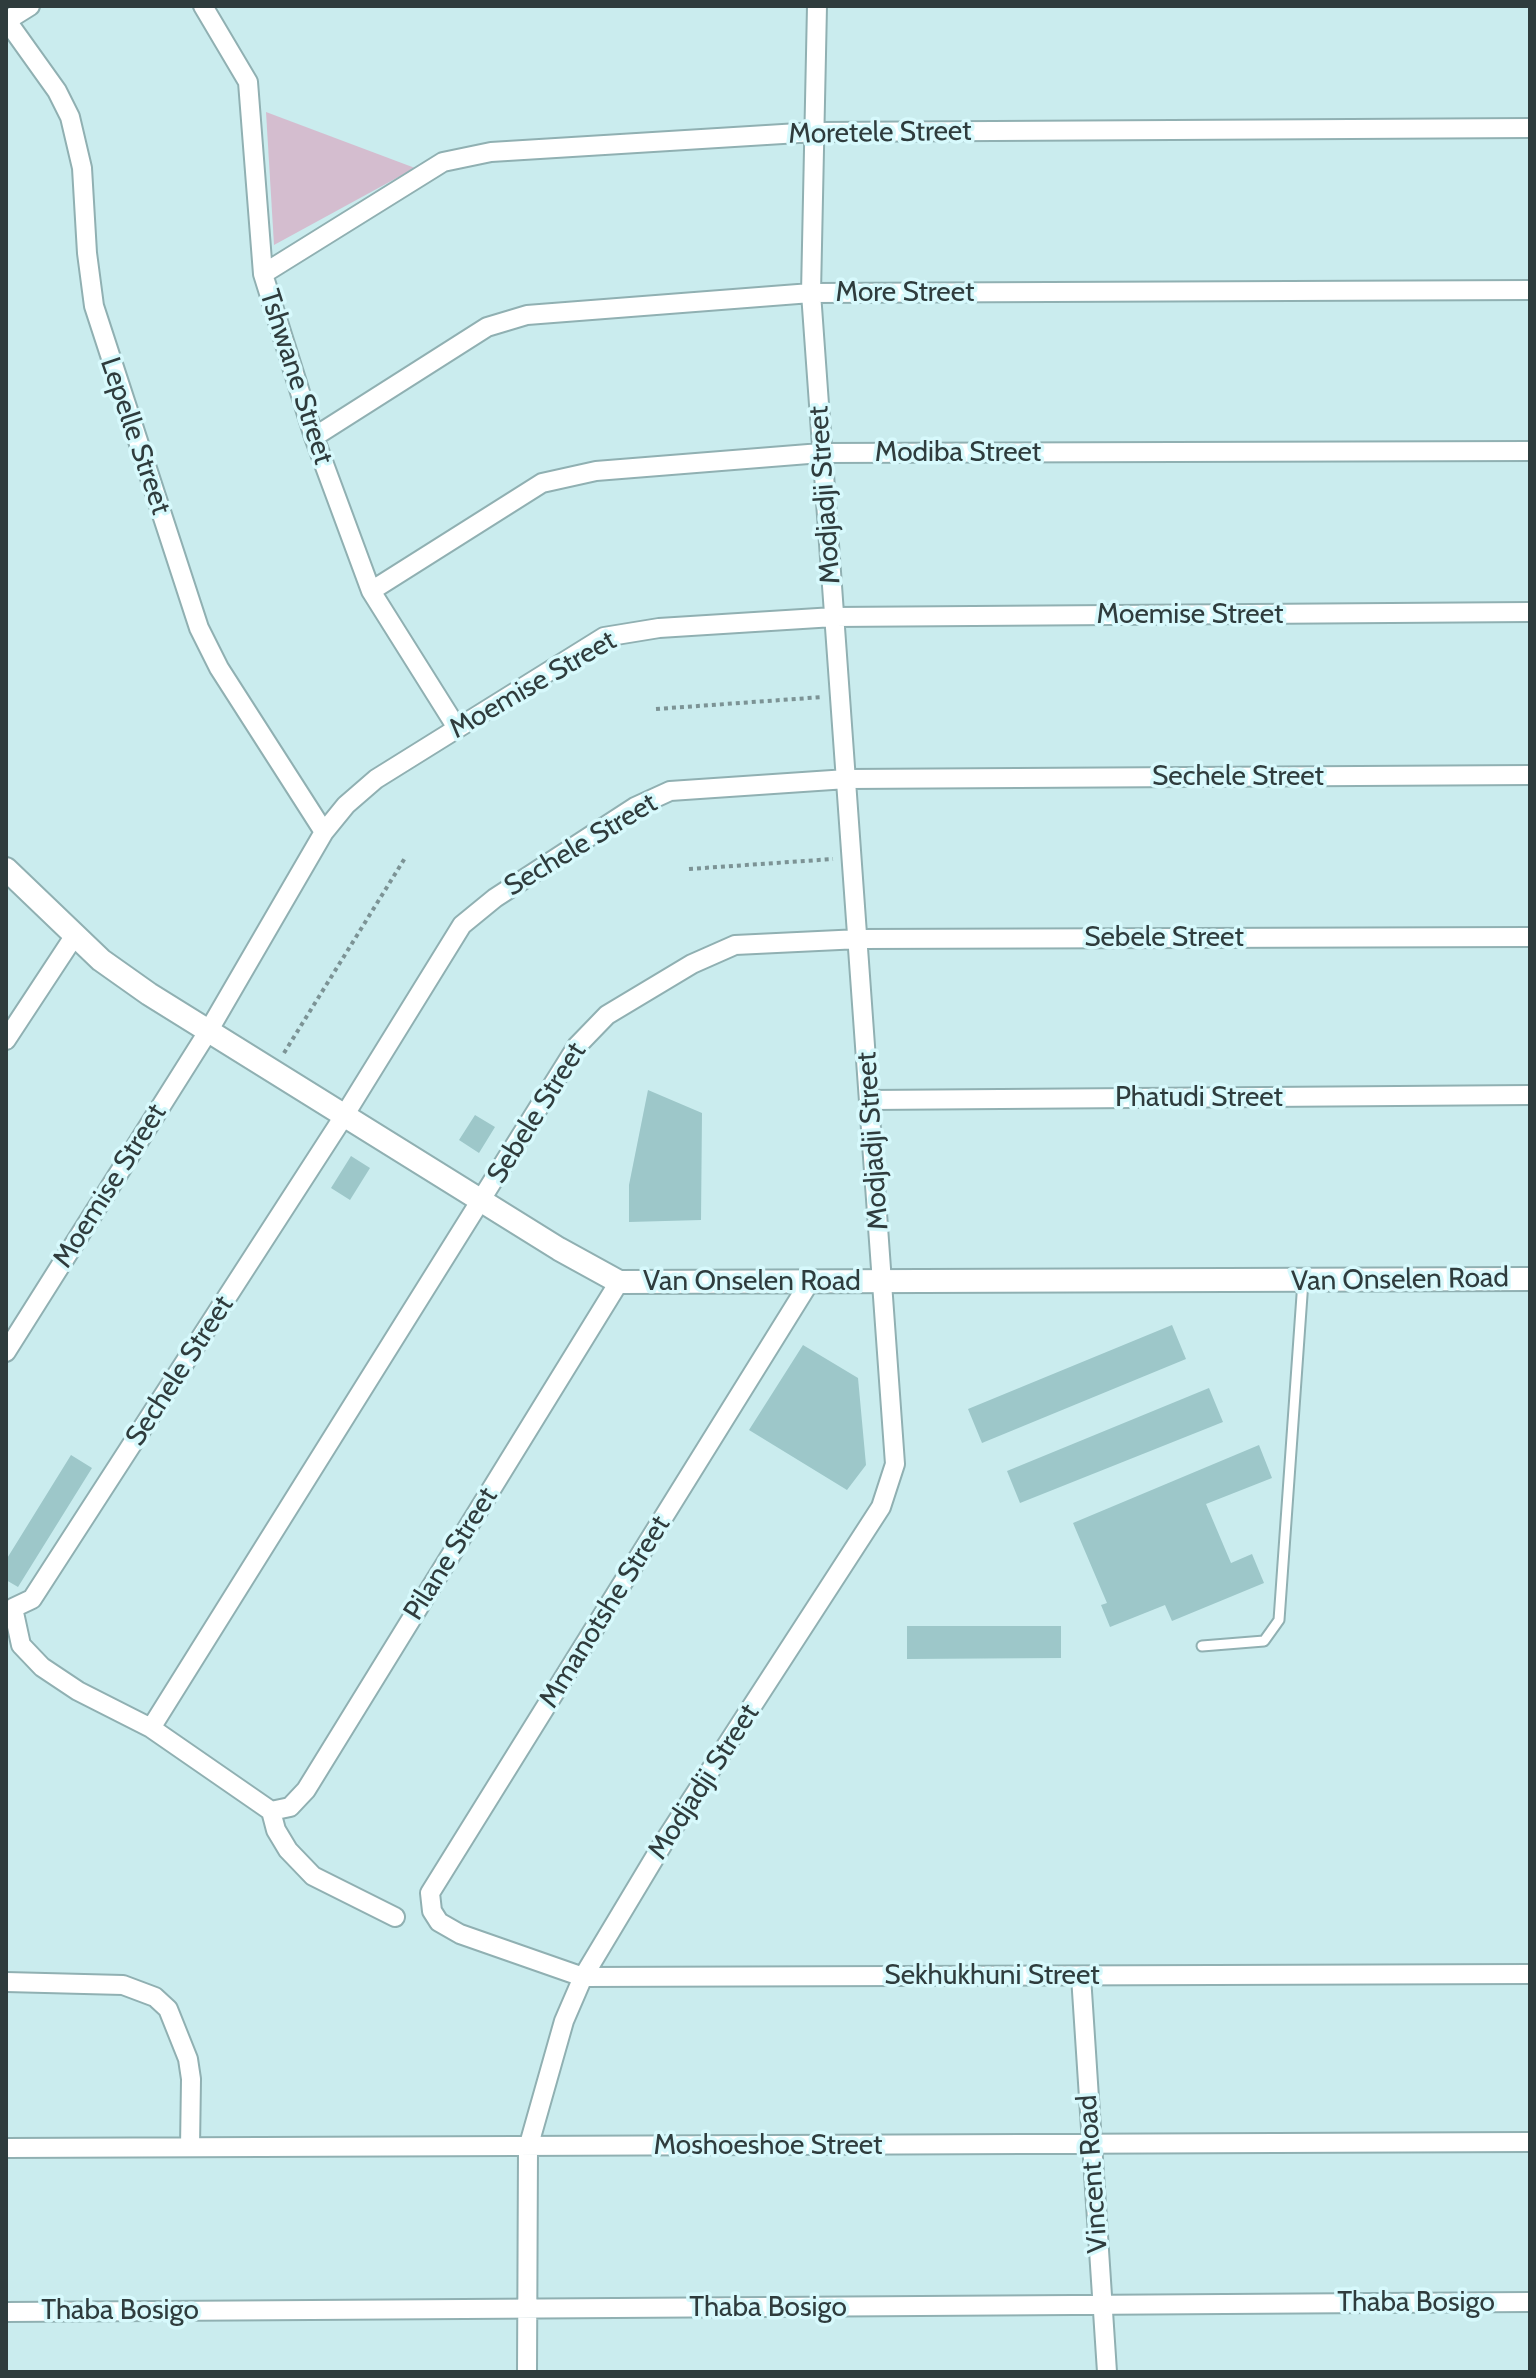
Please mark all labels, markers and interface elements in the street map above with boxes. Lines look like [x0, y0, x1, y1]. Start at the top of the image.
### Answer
street label: Moretele Street [788, 115, 972, 151]
street label: More Street [836, 276, 974, 310]
street label: Tshwane Street [252, 285, 340, 469]
street label: Lepelle Street [92, 353, 178, 519]
street label: Modjadji Street [802, 405, 848, 585]
street label: Modiba Street [875, 436, 1041, 470]
street label: Moemise Street [1097, 598, 1283, 632]
street label: Moemise Street [444, 624, 622, 746]
street label: Sechele Street [1152, 760, 1324, 794]
street label: Sechele Street [499, 786, 663, 904]
street label: Sebele Street [1084, 921, 1244, 955]
street label: Sebele Street [480, 1036, 594, 1190]
street label: Modjadji Street [850, 1051, 896, 1231]
street label: Phatudi Street [1115, 1081, 1283, 1115]
street label: Moemise Street [46, 1098, 174, 1274]
street label: Van Onselen Road [1291, 1261, 1509, 1299]
street label: Van Onselen Road [643, 1265, 861, 1299]
street label: Sechele Street [119, 1290, 241, 1452]
street label: Pilane Street [397, 1481, 505, 1627]
street label: Mmanotshe Street [532, 1510, 678, 1714]
street label: Modjadji Street [641, 1698, 767, 1866]
street label: Sekhukhuni Street [884, 1959, 1100, 1993]
street label: Vincent Road [1071, 2094, 1115, 2254]
street label: Moshoeshoe Street [653, 2129, 883, 2163]
street label: Thaba Bosigo [1337, 2286, 1495, 2320]
street label: Thaba Bosigo [689, 2291, 847, 2325]
street label: Thaba Bosigo [41, 2294, 199, 2328]

